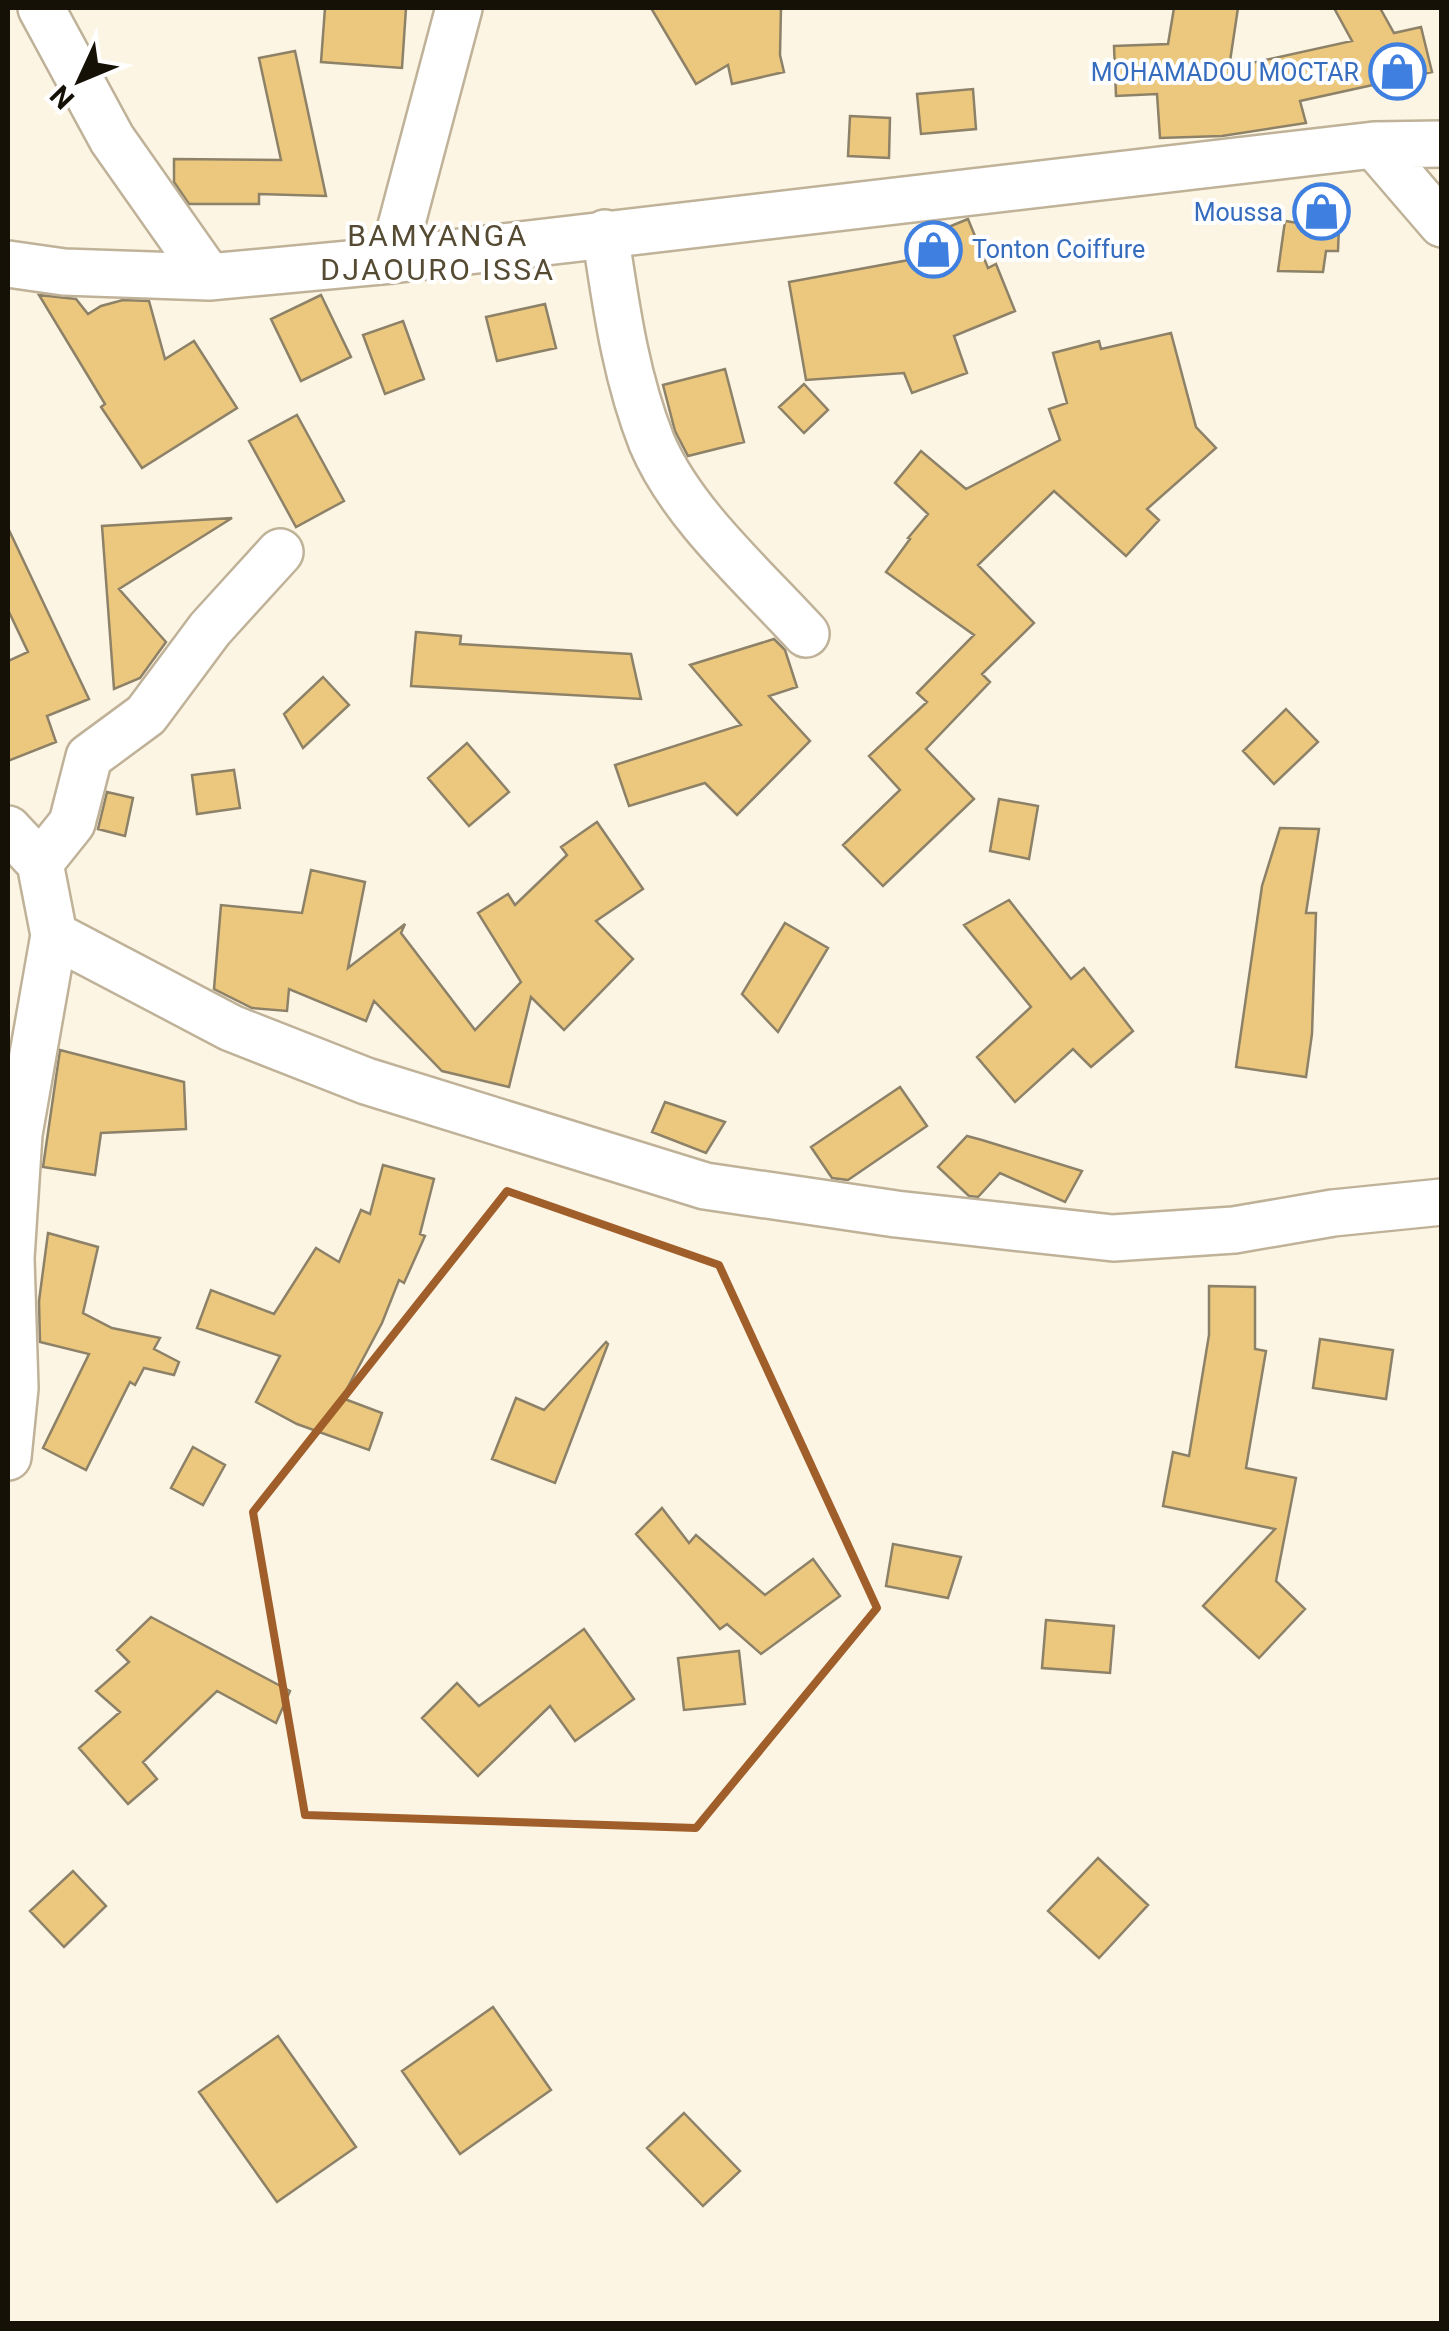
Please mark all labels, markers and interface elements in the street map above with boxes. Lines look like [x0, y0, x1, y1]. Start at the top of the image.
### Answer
north arrow [30, 30, 130, 130]
shop icon: MOHAMADOU MOCTAR [1368, 42, 1428, 102]
place label: MOHAMADOU MOCTAR [1091, 58, 1359, 87]
text: N [44, 78, 81, 116]
shop icon: Moussa [1292, 182, 1352, 242]
place label: Moussa [1194, 198, 1283, 227]
district label: BAMYANGA DJAOURO ISSA [320, 218, 556, 287]
shop icon: Tonton Coiffure [903, 219, 963, 279]
place label: Tonton Coiffure [972, 235, 1145, 264]

